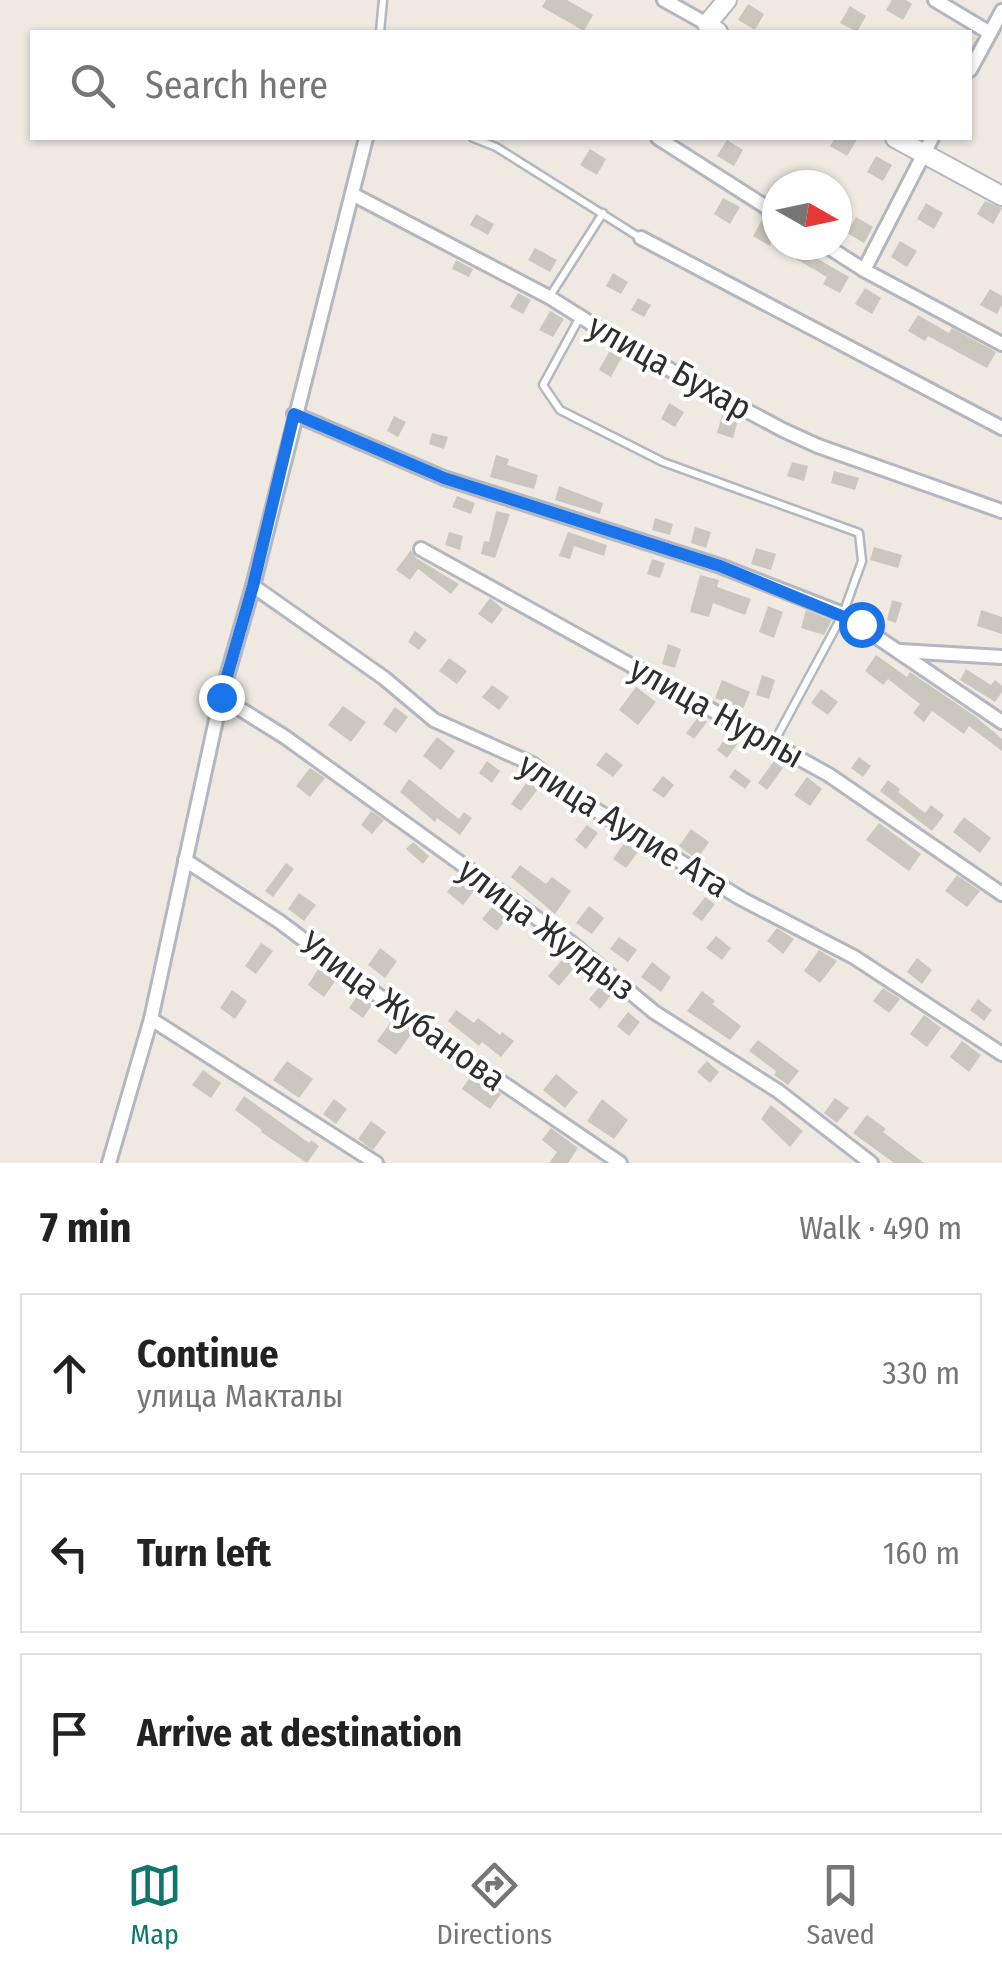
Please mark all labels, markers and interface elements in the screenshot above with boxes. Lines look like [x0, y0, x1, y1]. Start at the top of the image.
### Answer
search box [30, 30, 972, 140]
icon: search [65, 58, 120, 113]
text: Search here [145, 62, 328, 108]
north arrow [762, 170, 852, 260]
street label: улица Бухар [581, 305, 759, 429]
route start [839, 602, 885, 648]
street label: улица Нурлы [623, 647, 811, 777]
route end [199, 675, 245, 721]
street label: улица Аулие Ата [511, 744, 737, 906]
street label: улица Жулдыз [450, 849, 644, 1009]
street label: Улица Жубанова [291, 922, 514, 1100]
text: 7 min [40, 1203, 132, 1253]
text: Walk · 490 m [799, 1209, 962, 1247]
text: Continue [137, 1331, 278, 1377]
icon: ahead [42, 1346, 97, 1401]
text: 330 m [882, 1354, 960, 1392]
text: улица Макталы [137, 1377, 343, 1415]
icon: left [42, 1526, 97, 1581]
text: Turn left [137, 1530, 271, 1576]
text: 160 m [883, 1534, 960, 1572]
icon: arrive [42, 1706, 97, 1761]
text: Arrive at destination [137, 1710, 462, 1756]
tab: Map [127, 1858, 182, 1951]
tab: Directions [436, 1858, 552, 1951]
tab: Saved [806, 1858, 875, 1951]

